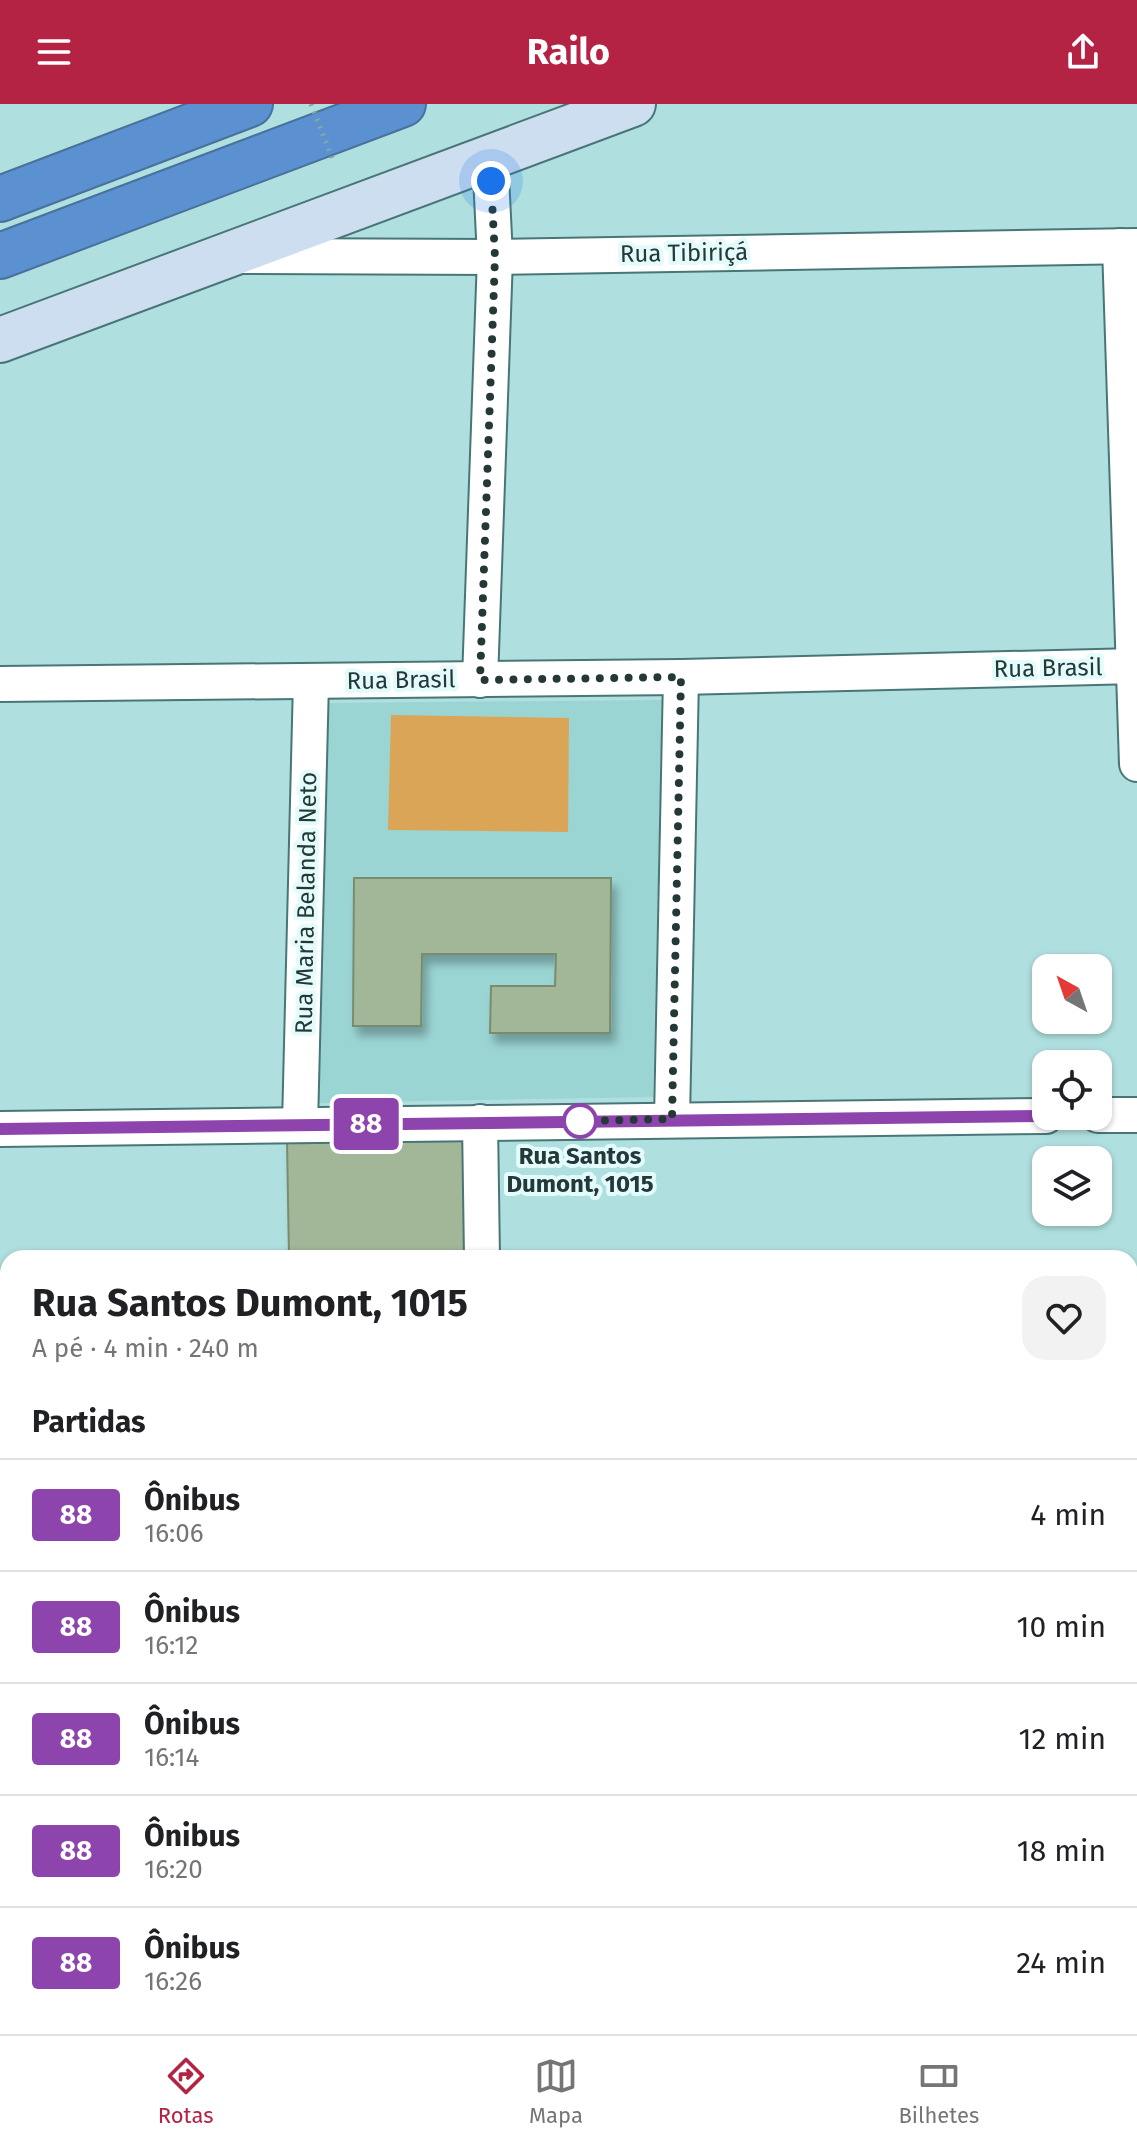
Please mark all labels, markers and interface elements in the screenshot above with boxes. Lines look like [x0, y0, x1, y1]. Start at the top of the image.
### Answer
icon: menu [32, 30, 76, 74]
text: Railo [527, 30, 610, 74]
icon: share [1061, 30, 1105, 74]
your location [471, 161, 511, 201]
street label: Rua Tibiriçá [620, 238, 748, 268]
street label: Rua Brasil [993, 653, 1103, 683]
street label: Rua Brasil [346, 665, 456, 695]
street label: Rua Maria Belanda Neto [290, 772, 322, 1034]
north arrow [1032, 954, 1112, 1034]
map controls [1032, 954, 1112, 1226]
button: locate [1032, 1050, 1112, 1130]
line badge: 88 [330, 1098, 402, 1150]
marker: Rua Santos Dumont, 1015 [563, 1104, 597, 1138]
text: 88 [350, 1107, 382, 1140]
place label: Rua Santos Dumont, 1015 [506, 1142, 654, 1198]
button: layers [1032, 1146, 1112, 1226]
button: heart [1022, 1276, 1106, 1360]
text: Rua Santos Dumont, 1015 [32, 1280, 468, 1326]
text: A pé · 4 min · 240 m [32, 1333, 259, 1364]
text: Partidas [32, 1404, 146, 1440]
text: Ônibus [144, 1482, 240, 1518]
text: 4 min [1030, 1497, 1106, 1533]
text: 88 [60, 1498, 92, 1531]
text: 16:06 [144, 1518, 204, 1549]
text: Ônibus [144, 1594, 240, 1630]
text: 10 min [1017, 1609, 1106, 1645]
text: 88 [60, 1610, 92, 1643]
text: 16:12 [144, 1630, 198, 1661]
text: Ônibus [144, 1706, 240, 1742]
text: 12 min [1018, 1721, 1106, 1757]
text: 88 [60, 1722, 92, 1755]
text: 16:14 [144, 1742, 199, 1773]
text: Ônibus [144, 1818, 240, 1854]
text: 18 min [1017, 1833, 1106, 1869]
text: 88 [60, 1834, 92, 1867]
text: 16:20 [144, 1854, 203, 1885]
text: Ônibus [144, 1930, 240, 1966]
text: 24 min [1016, 1945, 1106, 1981]
text: 88 [60, 1946, 92, 1979]
text: 16:26 [144, 1966, 202, 1997]
tab: Rotas [158, 2054, 213, 2129]
tab: Mapa [529, 2054, 583, 2129]
tab: Bilhetes [898, 2054, 979, 2129]

